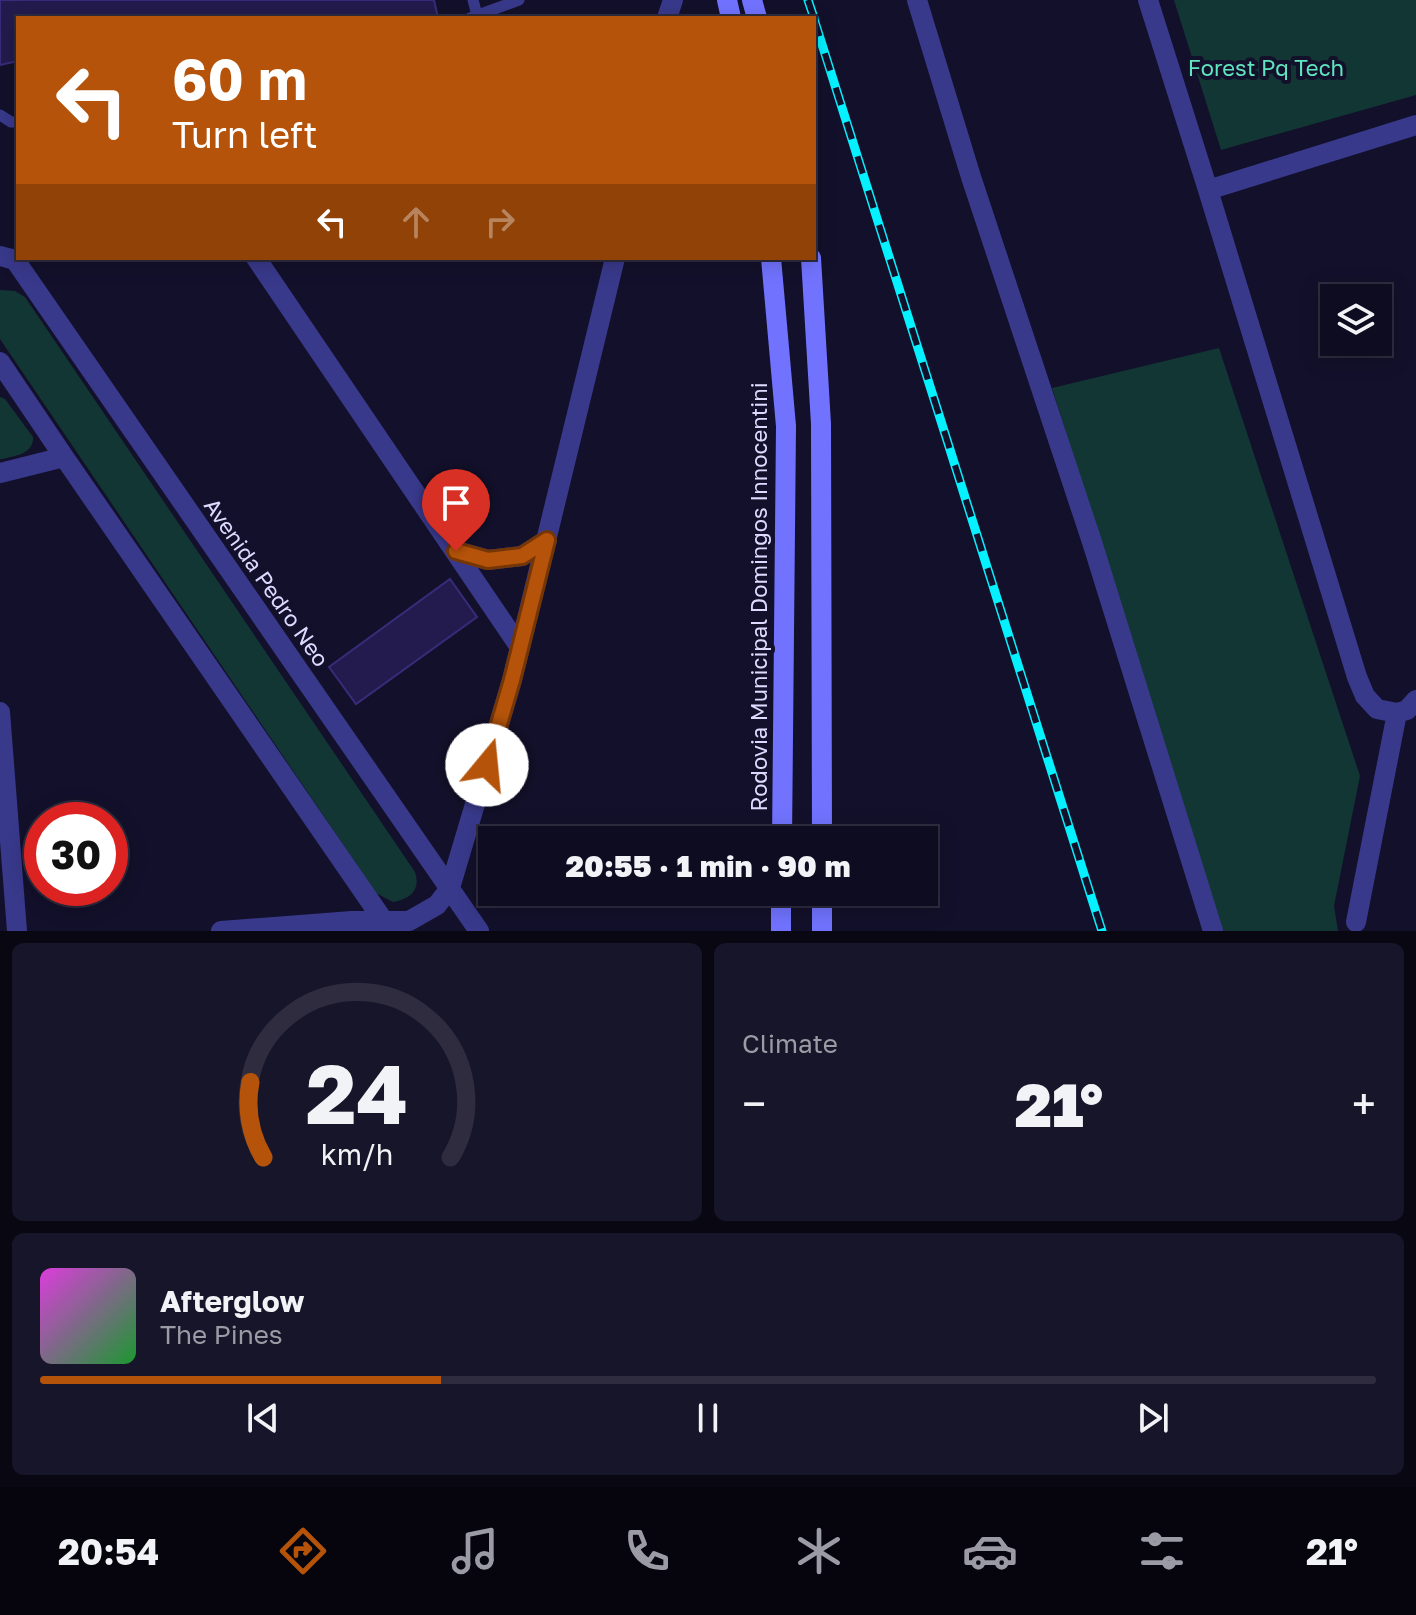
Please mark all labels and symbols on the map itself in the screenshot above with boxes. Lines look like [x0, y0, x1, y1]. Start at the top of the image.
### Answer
park label: Forest Pq Tech [1188, 54, 1344, 81]
street label: Rodovia Municipal Domingos Innocentini [745, 382, 772, 812]
pin [422, 469, 490, 551]
street label: Avenida Pedro Neo [199, 493, 335, 671]
position arrow [445, 723, 529, 807]
speed limit sign: 30 [24, 802, 128, 906]

